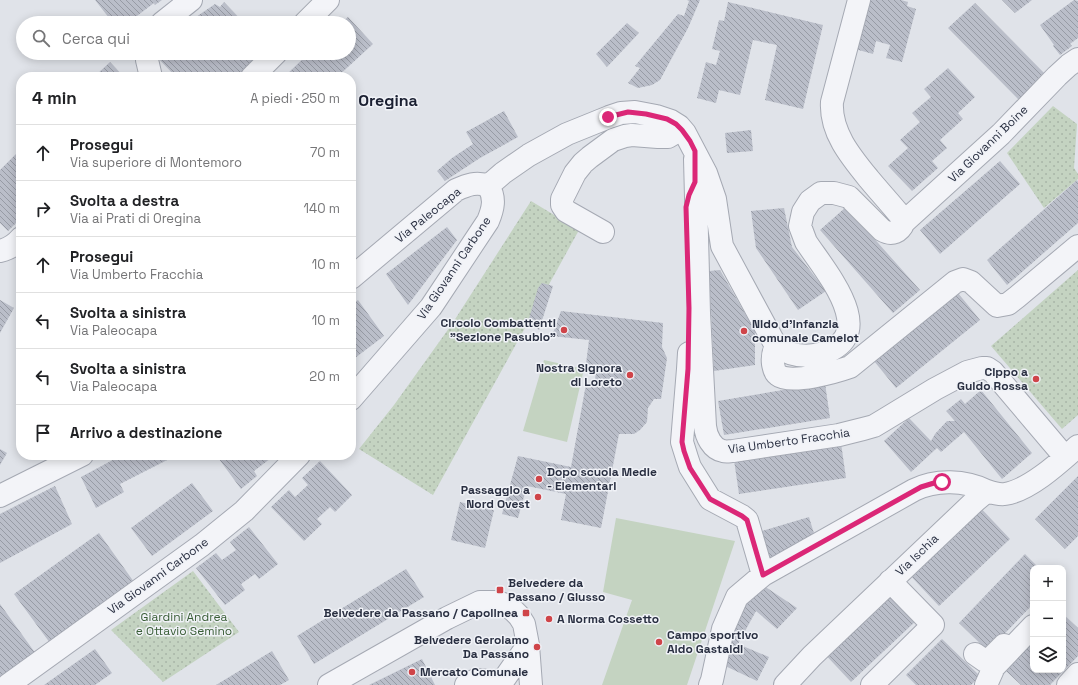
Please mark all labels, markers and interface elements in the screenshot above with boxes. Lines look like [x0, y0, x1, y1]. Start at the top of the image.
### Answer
search box [16, 16, 356, 60]
icon: search [30, 27, 52, 49]
text: Cerca qui [62, 29, 130, 48]
text: 4 min [32, 87, 77, 109]
text: A piedi · 250 m [250, 90, 340, 107]
district label: Oregina [358, 90, 418, 111]
street label: Via Giovanni Boine [945, 102, 1031, 186]
route end [599, 108, 617, 126]
text: Prosegui [70, 135, 133, 154]
icon: ahead [32, 142, 54, 164]
text: 70 m [310, 144, 340, 161]
text: Via superiore di Montemoro [70, 154, 242, 171]
street label: Via Paleocapa [392, 183, 464, 247]
text: Svolta a destra [70, 191, 179, 210]
icon: right [32, 198, 54, 220]
text: 140 m [304, 200, 340, 217]
text: Via ai Prati di Oregina [70, 210, 201, 227]
street label: Via Giovanni Carbone [414, 213, 494, 323]
text: Prosegui [70, 247, 133, 266]
icon: ahead [32, 254, 54, 276]
text: 10 m [312, 256, 340, 273]
text: Via Umberto Fracchia [70, 266, 203, 283]
text: Svolta a sinistra [70, 303, 186, 322]
icon: left [32, 310, 54, 332]
text: 10 m [312, 312, 340, 329]
place label: Circolo Combattenti "Sezione Pasubio" [440, 315, 556, 345]
place label: Nido d'infanzia comunale Camelot [752, 316, 859, 346]
text: Via Paleocapa [70, 322, 157, 339]
marker: Circolo Combattenti "Sezione Pasubio" [559, 325, 569, 335]
marker: Nido d'infanzia comunale Camelot [739, 326, 749, 336]
text: Svolta a sinistra [70, 359, 186, 378]
place label: Nostra Signora di Loreto [536, 360, 622, 390]
place label: Cippo a Guido Rossa [957, 364, 1028, 394]
icon: left [32, 366, 54, 388]
text: 20 m [309, 368, 340, 385]
marker: Nostra Signora di Loreto [625, 370, 635, 380]
marker: Cippo a Guido Rossa [1031, 374, 1041, 384]
text: Via Paleocapa [70, 378, 157, 395]
icon: arrive [32, 422, 54, 444]
text: Arrivo a destinazione [70, 423, 222, 442]
street label: Via Umberto Fracchia [727, 425, 851, 457]
place label: Dopo scuola Medie - Elementari [547, 464, 657, 494]
route start [933, 473, 951, 491]
marker: Dopo scuola Medie - Elementari [534, 474, 544, 484]
place label: Passaggio a Nord Ovest [461, 482, 530, 512]
marker: Passaggio a Nord Ovest [533, 492, 543, 502]
street label: Via Ischia [892, 530, 942, 580]
street label: Via Giovanni Carbone [104, 534, 212, 618]
map controls [1030, 565, 1066, 673]
button: + [1030, 565, 1066, 601]
place label: Belvedere da Passano / Giusso [508, 575, 605, 605]
marker: Belvedere da Passano / Giusso [495, 585, 505, 595]
button: − [1030, 601, 1066, 637]
place label: Belvedere da Passano / Capolinea [324, 605, 518, 621]
marker: Belvedere da Passano / Capolinea [521, 608, 531, 618]
park label: Giardini Andrea e Ottavio Semino [136, 609, 232, 639]
place label: A Norma Cossetto [557, 611, 659, 627]
marker: A Norma Cossetto [544, 614, 554, 624]
place label: Campo sportivo Aldo Gastaldi [667, 627, 758, 657]
place label: Belvedere Gerolamo Da Passano [414, 632, 529, 662]
marker: Campo sportivo Aldo Gastaldi [654, 637, 664, 647]
button: layers [1030, 637, 1066, 673]
marker: Belvedere Gerolamo Da Passano [532, 642, 542, 652]
place label: Mercato Comunale [420, 664, 528, 680]
marker: Mercato Comunale [407, 667, 417, 677]

